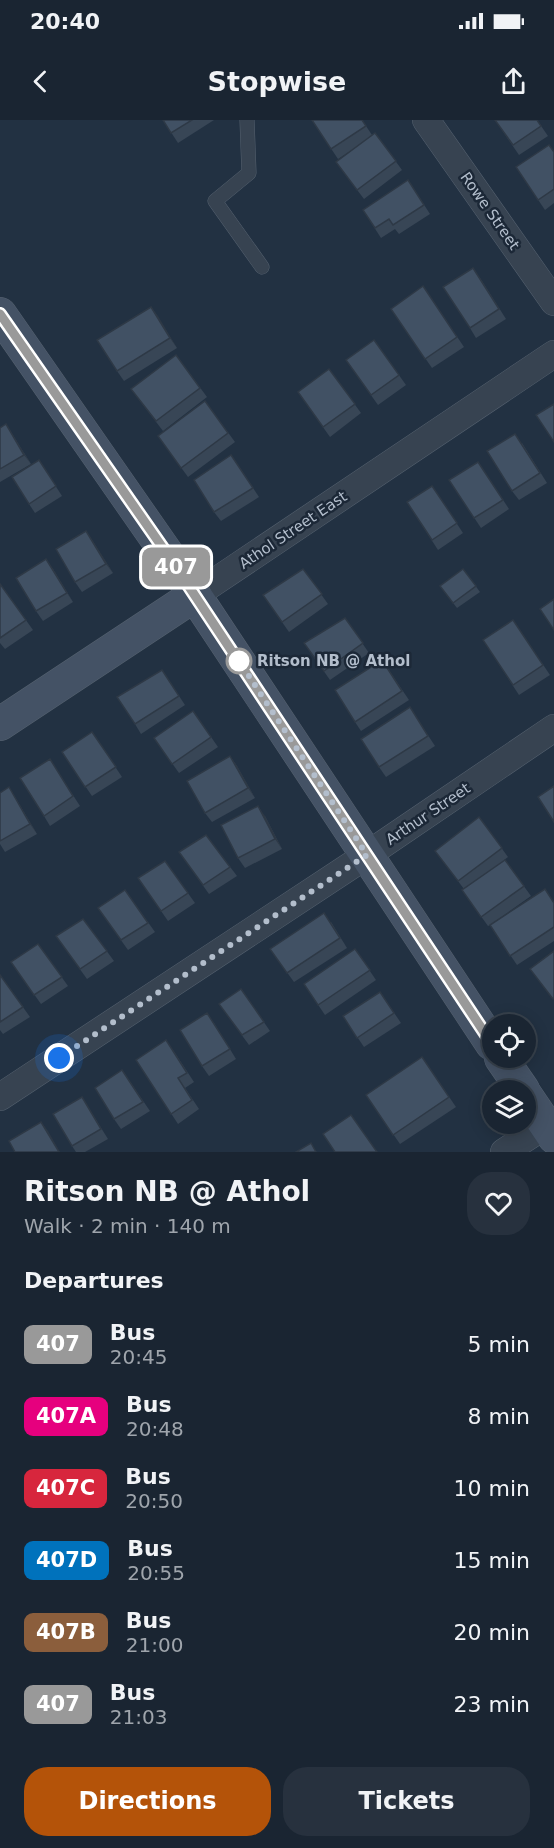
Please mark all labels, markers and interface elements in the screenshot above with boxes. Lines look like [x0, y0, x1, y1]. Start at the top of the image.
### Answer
text: 20:40 [30, 9, 100, 34]
icon: back [24, 65, 57, 98]
icon: share [497, 65, 530, 98]
text: Stopwise [208, 66, 346, 97]
street label: Rowe Street [457, 169, 523, 253]
street label: Athol Street East [236, 487, 350, 573]
line badge: 407 [142, 548, 210, 586]
text: 407 [154, 555, 198, 579]
marker: Ritson NB @ Athol [226, 648, 252, 674]
place label: Ritson NB @ Athol [257, 652, 410, 670]
street label: Arthur Street [382, 779, 474, 849]
map controls [482, 1014, 536, 1134]
button: locate [482, 1014, 536, 1068]
your location [44, 1043, 74, 1073]
button: layers [482, 1080, 536, 1134]
button: heart [467, 1172, 530, 1235]
text: Ritson NB @ Athol [24, 1175, 310, 1208]
text: Walk · 2 min · 140 m [24, 1214, 231, 1238]
text: Departures [24, 1268, 164, 1293]
text: Bus [110, 1320, 155, 1345]
text: 407 [36, 1332, 80, 1356]
text: 5 min [468, 1332, 530, 1357]
text: 20:45 [110, 1345, 167, 1369]
text: Bus [126, 1392, 172, 1417]
text: 407A [36, 1404, 96, 1428]
text: 8 min [468, 1404, 530, 1429]
text: 20:48 [126, 1417, 184, 1441]
text: Bus [125, 1464, 171, 1489]
text: 407C [36, 1476, 95, 1500]
text: 10 min [454, 1476, 530, 1501]
text: 20:50 [125, 1489, 183, 1513]
text: Bus [127, 1536, 173, 1561]
text: 407D [36, 1548, 97, 1572]
text: 15 min [454, 1548, 530, 1573]
text: 20:55 [127, 1561, 185, 1585]
text: Bus [126, 1608, 171, 1633]
text: 407B [36, 1620, 96, 1644]
text: 20 min [454, 1620, 530, 1645]
text: 21:00 [126, 1633, 183, 1657]
text: Bus [110, 1680, 155, 1705]
text: 407 [36, 1692, 80, 1716]
text: 23 min [454, 1692, 530, 1717]
text: 21:03 [110, 1705, 167, 1729]
button: Directions [24, 1767, 271, 1836]
button: Tickets [283, 1767, 530, 1836]

